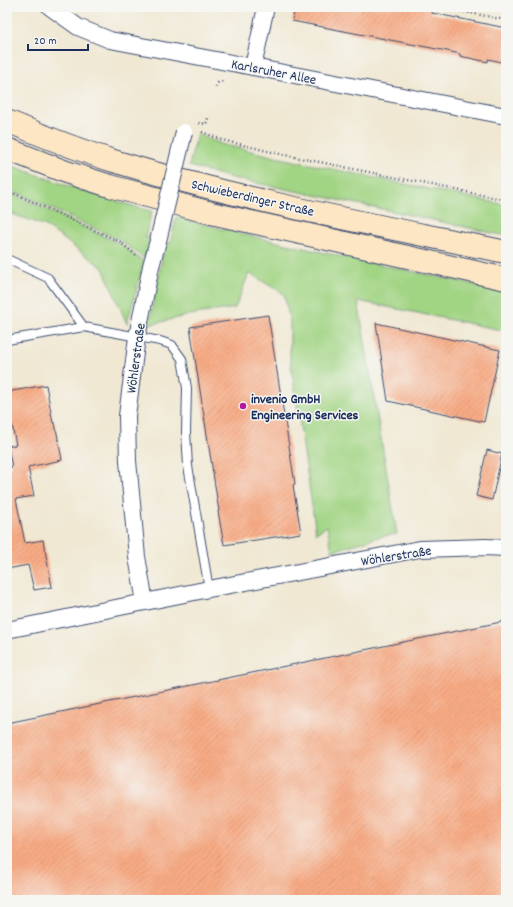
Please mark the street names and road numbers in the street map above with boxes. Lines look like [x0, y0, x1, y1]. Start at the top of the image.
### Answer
street label: Karlsruher Allee [229, 55, 318, 91]
street label: Schwieberdinger Straße [189, 175, 316, 223]
street label: Wöhlerstraße [122, 322, 152, 395]
street label: Wöhlerstraße [360, 542, 433, 572]

